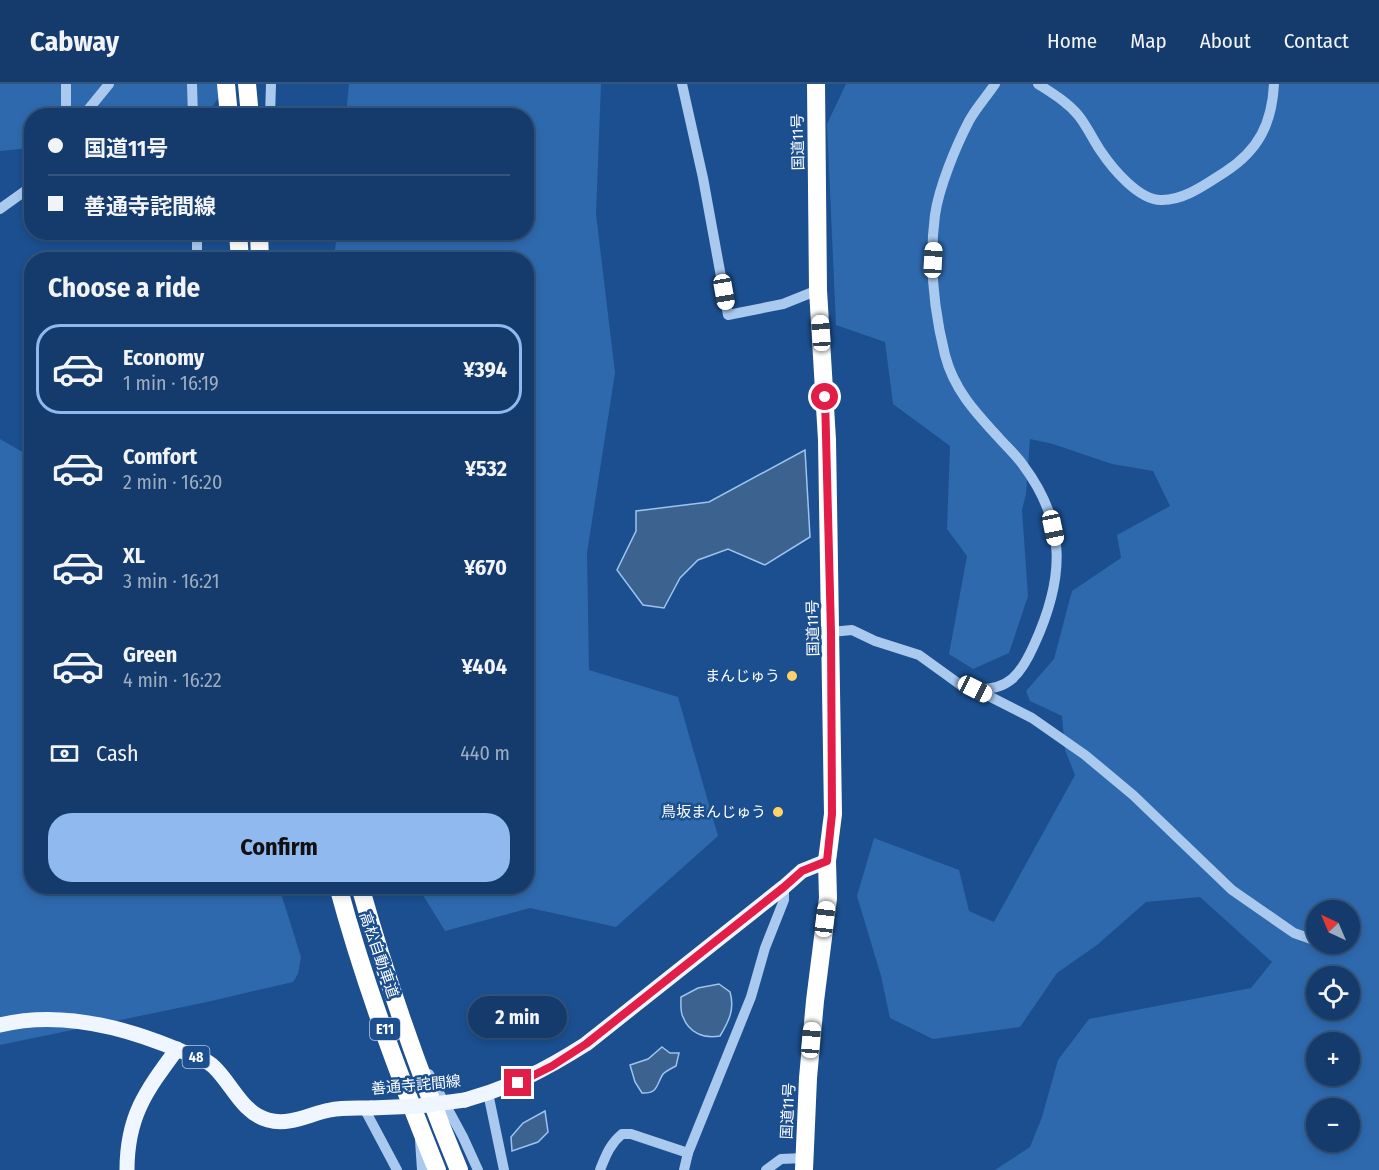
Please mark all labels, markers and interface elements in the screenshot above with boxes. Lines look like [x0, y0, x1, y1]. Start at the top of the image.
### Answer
text: Cabway [30, 25, 119, 58]
text: Home [1047, 28, 1097, 54]
text: Map [1130, 28, 1167, 54]
text: About [1200, 28, 1251, 54]
text: Contact [1284, 28, 1349, 54]
street label: 国道11号 [789, 114, 807, 170]
text: 国道11号 [84, 135, 168, 162]
text: 善通寺詫間線 [84, 193, 216, 220]
car [923, 242, 943, 278]
text: Choose a ride [48, 272, 200, 304]
car [712, 273, 736, 311]
car [811, 314, 831, 352]
icon: car [51, 342, 105, 396]
text: Economy [123, 344, 204, 371]
text: ¥394 [463, 356, 507, 383]
text: 1 min · 16:19 [123, 371, 219, 395]
route start [811, 383, 838, 410]
icon: car [51, 441, 105, 495]
text: Comfort [123, 443, 197, 470]
text: ¥532 [465, 455, 507, 482]
text: 2 min · 16:20 [123, 470, 222, 494]
car [1040, 509, 1066, 547]
icon: car [51, 540, 105, 594]
text: XL [123, 542, 145, 569]
text: ¥670 [464, 554, 507, 581]
text: 3 min · 16:21 [123, 569, 219, 593]
street label: 国道11号 [804, 600, 822, 656]
icon: car [51, 639, 105, 693]
text: Green [123, 641, 177, 668]
text: ¥404 [461, 653, 507, 680]
place label: まんじゅう [705, 667, 780, 685]
text: 4 min · 16:22 [123, 668, 222, 692]
marker: まんじゅう [785, 669, 799, 683]
car [955, 673, 995, 705]
icon: cash [48, 737, 81, 770]
text: Cash [96, 740, 139, 767]
text: 440 m [460, 741, 510, 765]
place label: 鳥坂まんじゅう [661, 803, 766, 821]
marker: 鳥坂まんじゅう [771, 805, 785, 819]
button: Confirm [48, 813, 510, 882]
car [814, 900, 836, 938]
north arrow [1306, 900, 1360, 954]
map controls [1306, 900, 1360, 1152]
street label: 高松自動車道 [356, 910, 402, 1000]
button: locate [1306, 966, 1360, 1020]
callout: 2 min [468, 996, 568, 1038]
text: 2 min [495, 1005, 540, 1029]
road number: E11 [370, 1018, 400, 1040]
car [800, 1021, 822, 1059]
button: + [1306, 1032, 1360, 1086]
road number: 48 [182, 1046, 210, 1068]
route end [504, 1069, 531, 1096]
street label: 善通寺詫間線 [370, 1072, 462, 1098]
street label: 国道11号 [778, 1082, 798, 1140]
button: − [1306, 1098, 1360, 1152]

